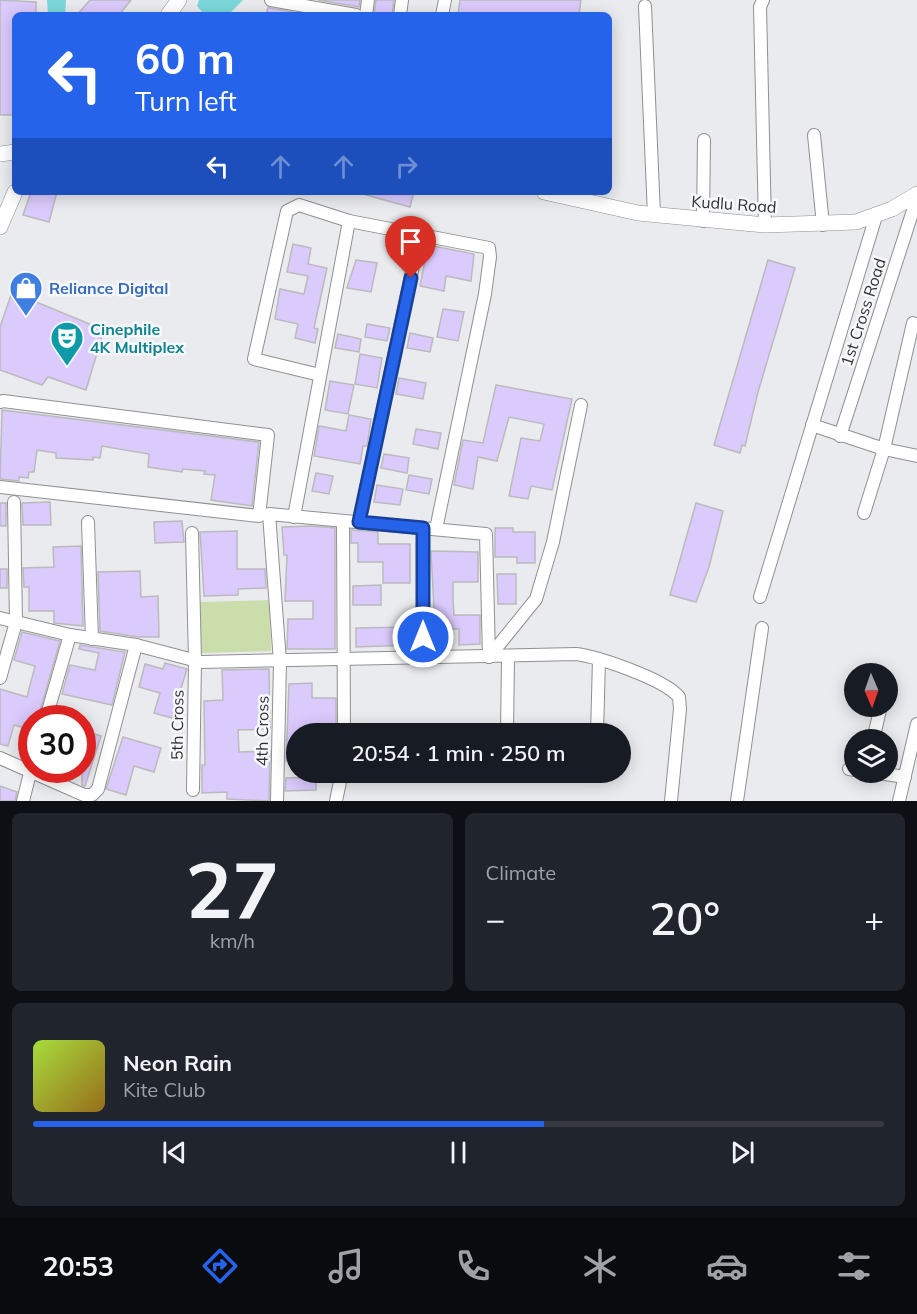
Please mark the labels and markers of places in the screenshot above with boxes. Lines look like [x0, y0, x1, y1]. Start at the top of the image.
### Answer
pin [385, 216, 436, 278]
shop icon: Reliance Digital [8, 270, 44, 317]
place label: Reliance Digital [49, 278, 168, 298]
place label: Cinephile 4K Multiplex [90, 319, 184, 357]
theatre icon: Cinephile 4K Multiplex [49, 320, 85, 367]

